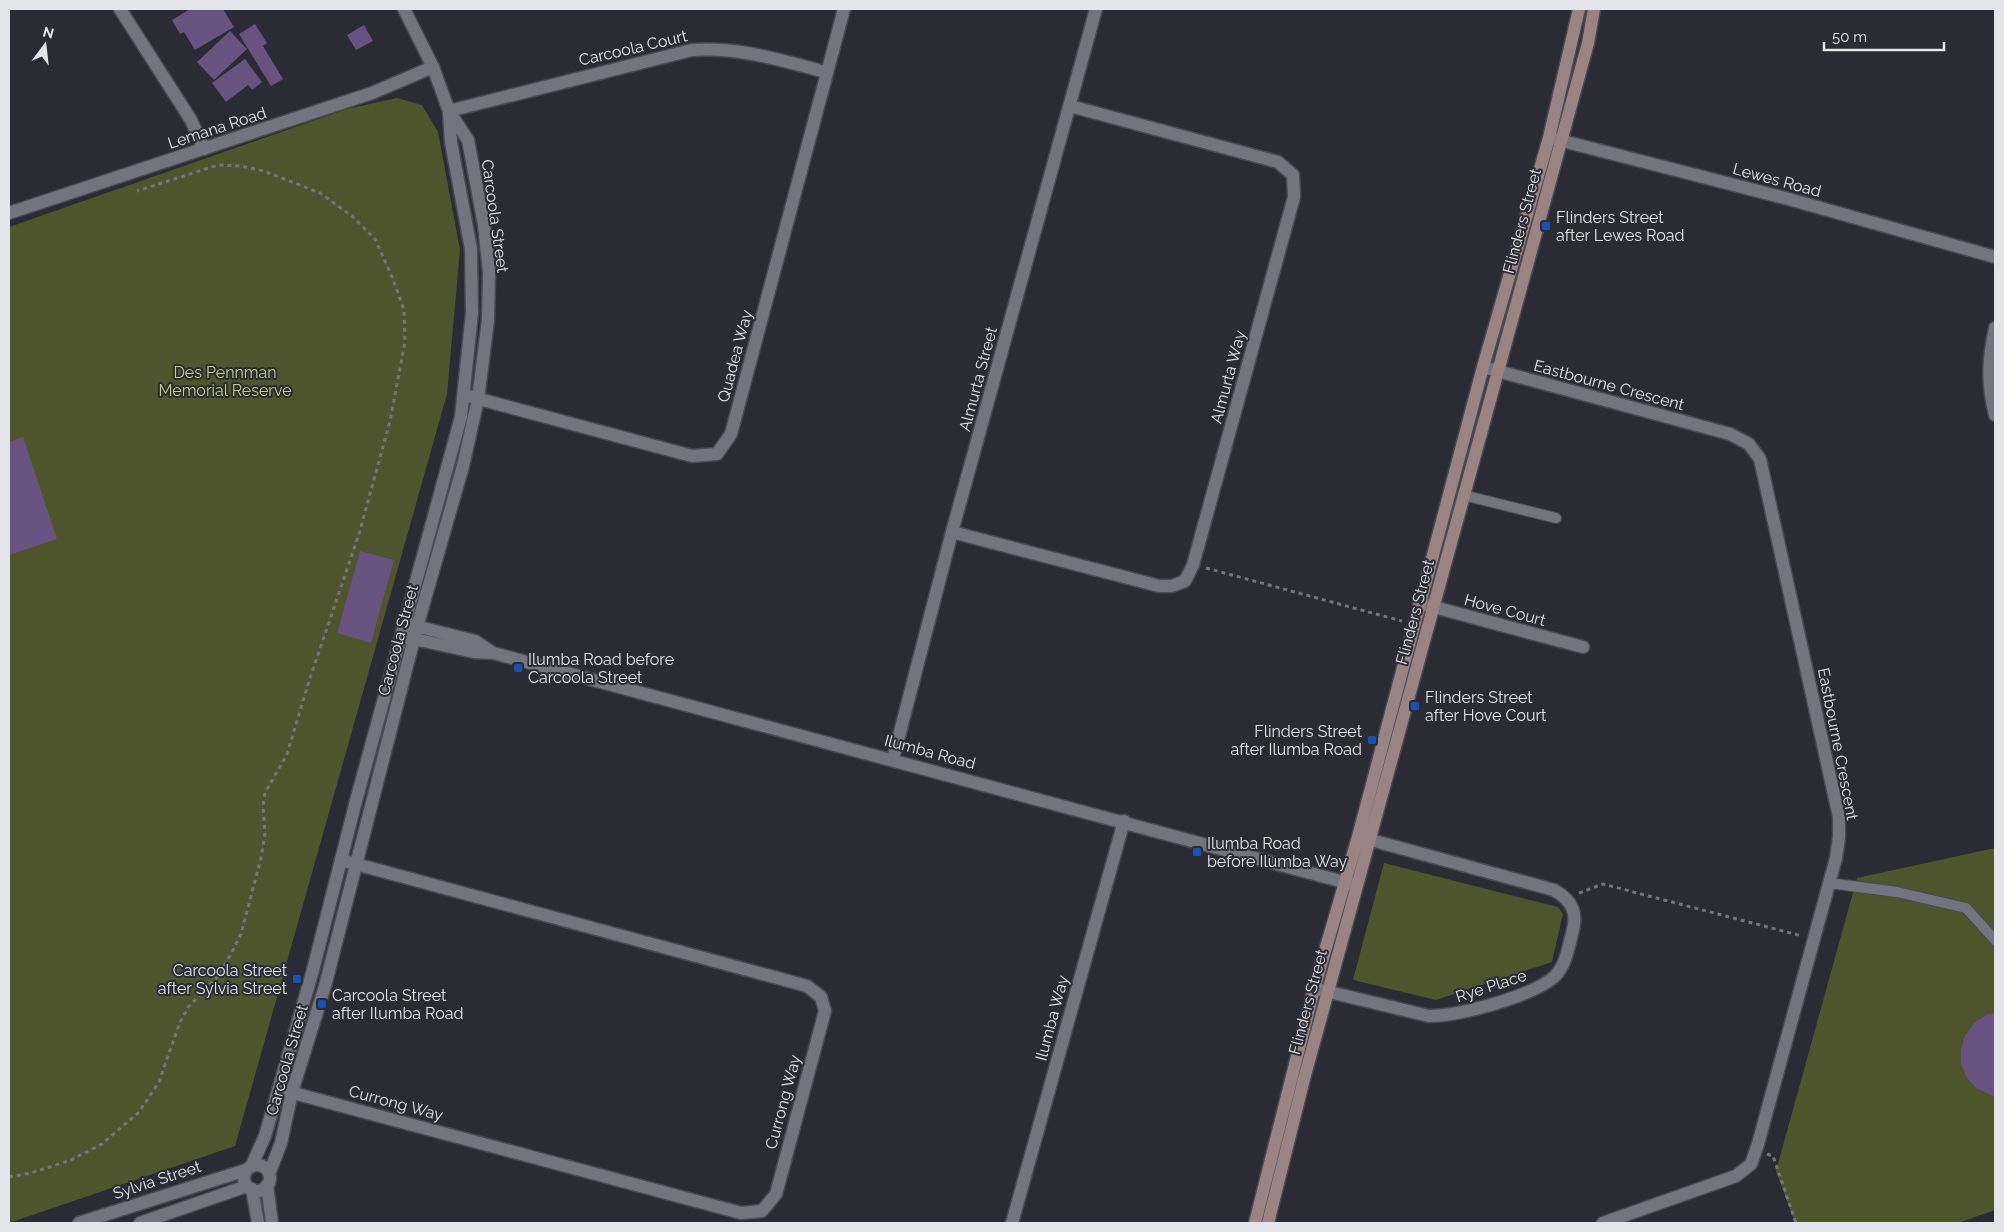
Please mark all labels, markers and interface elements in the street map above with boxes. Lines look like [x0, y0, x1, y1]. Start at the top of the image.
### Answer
north arrow [20, 20, 70, 70]
scale bar [1824, 20, 1944, 52]
text: N [41, 23, 56, 42]
street label: Carcoola Court [577, 26, 690, 70]
text: 50 m [1832, 28, 1867, 46]
street label: Lemana Road [165, 103, 269, 153]
street label: Carcoola Street [478, 158, 512, 275]
street label: Lewes Road [1731, 159, 1823, 201]
street label: Flinders Street [1499, 166, 1545, 275]
place label: Flinders Street after Lewes Road [1556, 208, 1685, 245]
marker: Flinders Street after Lewes Road [1540, 220, 1552, 232]
street label: Quadea Way [714, 307, 757, 404]
street label: Almurta Street [955, 324, 1001, 433]
street label: Almurta Way [1206, 328, 1250, 426]
street label: Eastbourne Crescent [1532, 356, 1687, 414]
park label: Des Pennman Memorial Reserve [158, 363, 292, 400]
street label: Flinders Street [1392, 557, 1438, 666]
street label: Carcoola Street [374, 582, 422, 698]
street label: Hove Court [1462, 590, 1548, 630]
place label: Ilumba Road before Carcoola Street [528, 650, 674, 687]
marker: Ilumba Road before Carcoola Street [512, 662, 524, 674]
street label: Eastbourne Crescent [1814, 666, 1862, 823]
place label: Flinders Street after Hove Court [1425, 688, 1547, 725]
marker: Flinders Street after Hove Court [1409, 700, 1421, 712]
place label: Flinders Street after Ilumba Road [1231, 722, 1363, 759]
street label: Ilumba Road [882, 731, 978, 773]
marker: Flinders Street after Ilumba Road [1366, 734, 1378, 746]
place label: Ilumba Road before Ilumba Way [1207, 834, 1348, 871]
marker: Ilumba Road before Ilumba Way [1191, 846, 1203, 858]
street label: Flinders Street [1285, 947, 1331, 1056]
place label: Carcoola Street after Sylvia Street [158, 961, 288, 998]
street label: Rye Place [1453, 966, 1529, 1006]
marker: Carcoola Street after Sylvia Street [291, 973, 303, 985]
street label: Ilumba Way [1031, 973, 1073, 1063]
place label: Carcoola Street after Ilumba Road [332, 986, 463, 1023]
marker: Carcoola Street after Ilumba Road [316, 998, 328, 1010]
street label: Carcoola Street [262, 1002, 312, 1118]
street label: Currong Way [761, 1053, 805, 1151]
street label: Currong Way [347, 1081, 445, 1125]
street label: Sylvia Street [111, 1157, 204, 1203]

